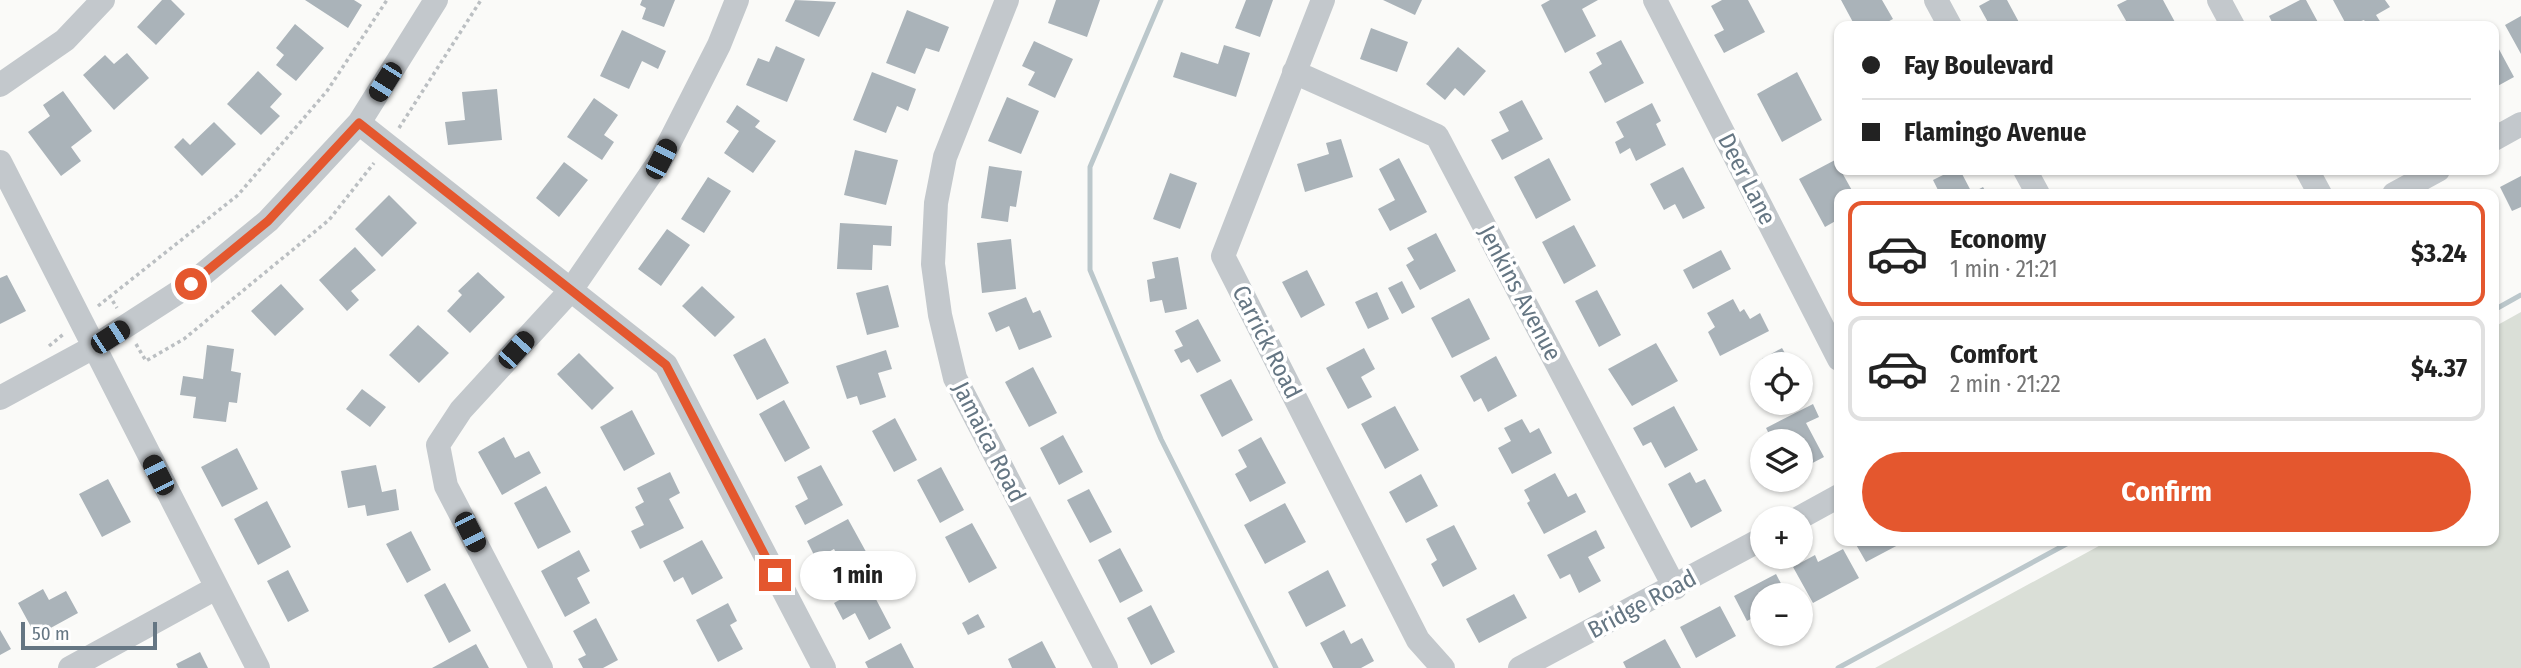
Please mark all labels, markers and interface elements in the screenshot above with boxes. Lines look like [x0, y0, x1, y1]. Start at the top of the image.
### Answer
text: Fay Boulevard [1904, 50, 2054, 81]
car [365, 59, 406, 105]
text: Flamingo Avenue [1904, 117, 2087, 148]
street label: Deer Lane [1712, 129, 1782, 229]
car [643, 136, 680, 182]
street label: Jenkins Avenue [1473, 221, 1567, 365]
icon: car [1866, 222, 1929, 285]
text: Economy [1950, 224, 2046, 255]
text: $3.24 [2411, 238, 2467, 269]
text: 1 min · 21:21 [1950, 255, 2058, 283]
route start [175, 268, 207, 300]
street label: Carrick Road [1227, 281, 1307, 403]
car [87, 317, 134, 357]
car [495, 327, 538, 373]
icon: car [1866, 337, 1929, 400]
text: Comfort [1950, 339, 2038, 370]
map controls [1750, 352, 1813, 646]
button: locate [1750, 352, 1813, 415]
text: $4.37 [2411, 353, 2467, 384]
text: 2 min · 21:22 [1950, 370, 2061, 398]
street label: Jamaica Road [947, 377, 1031, 507]
button: layers [1750, 429, 1813, 492]
car [140, 452, 177, 498]
button: Confirm [1862, 452, 2471, 532]
button: + [1750, 506, 1813, 569]
car [452, 509, 489, 555]
callout: 1 min [800, 550, 915, 600]
route end [759, 559, 791, 591]
text: 1 min [833, 561, 883, 589]
street label: Bridge Road [1583, 564, 1701, 644]
button: − [1750, 583, 1813, 646]
scale bar [21, 619, 158, 651]
text: 50 m [32, 622, 70, 645]

